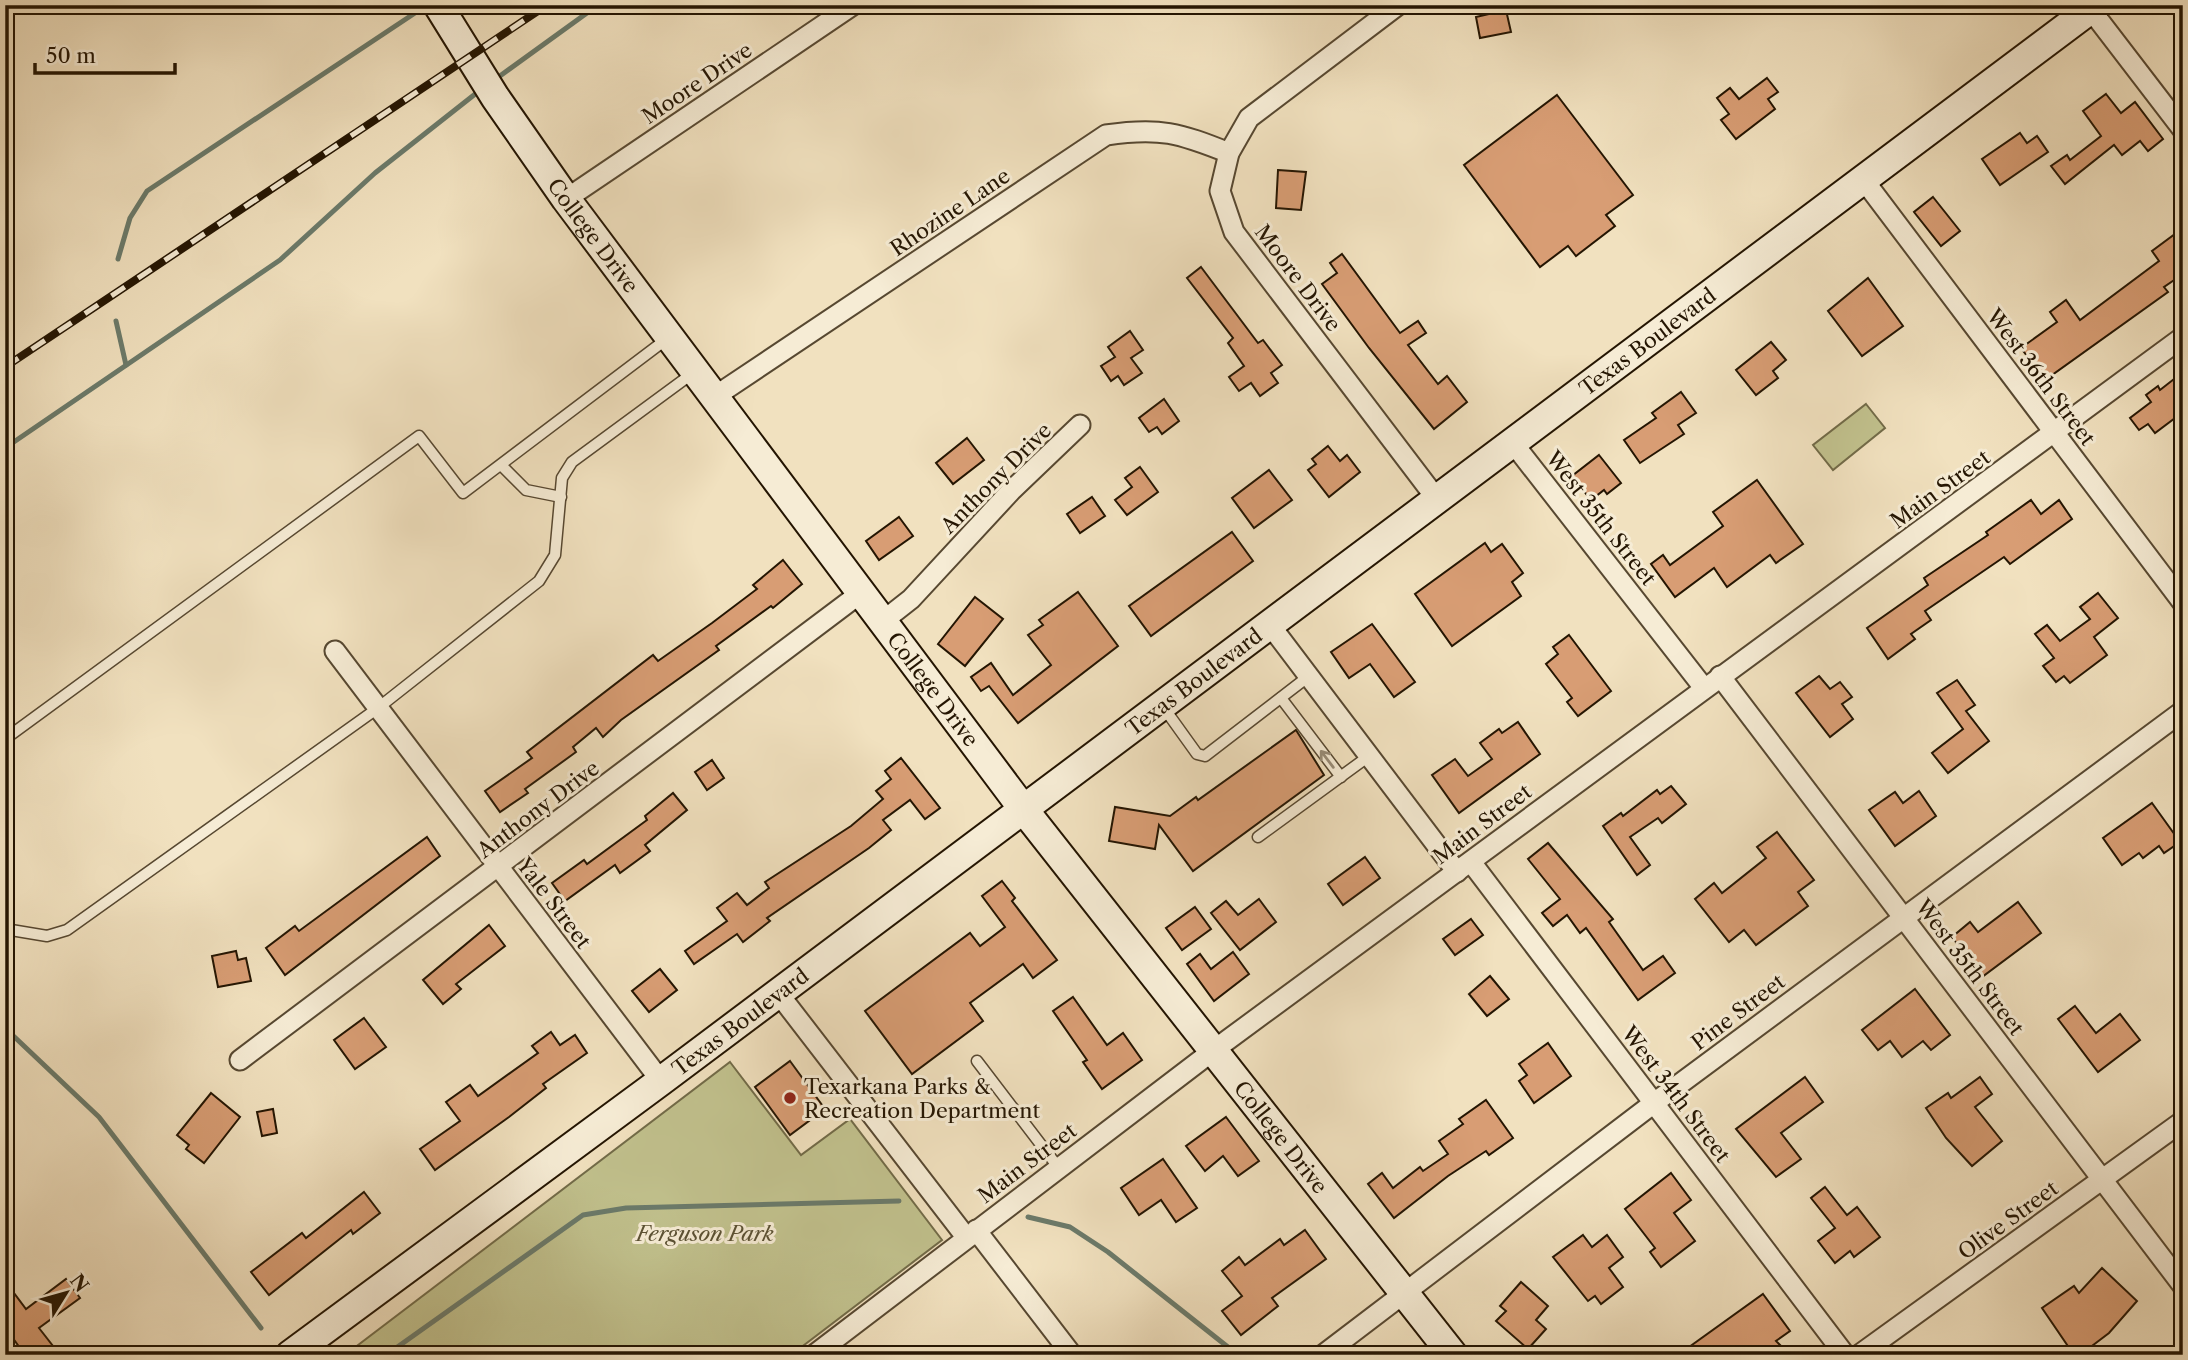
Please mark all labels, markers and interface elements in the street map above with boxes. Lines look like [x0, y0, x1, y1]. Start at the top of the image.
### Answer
scale bar [35, 32, 175, 76]
street label: Moore Drive [637, 37, 757, 129]
text: 50 m [46, 43, 96, 68]
street label: Rhozine Lane [885, 163, 1015, 261]
street label: College Drive [543, 173, 644, 297]
street label: Moore Drive [1250, 220, 1346, 336]
street label: Texas Boulevard [1574, 282, 1721, 401]
street label: West 36th Street [1981, 303, 2101, 451]
street label: Anthony Drive [935, 418, 1056, 539]
street label: Main Street [1885, 444, 1995, 533]
street label: West 35th Street [1540, 445, 1662, 591]
street label: Texas Boulevard [1121, 622, 1267, 741]
street label: College Drive [882, 627, 984, 751]
one-way arrow [1320, 750, 1334, 769]
street label: Anthony Drive [471, 755, 604, 864]
street label: Main Street [1428, 779, 1537, 869]
street label: Yale Street [511, 852, 597, 954]
street label: West 35th Street [1910, 893, 2030, 1040]
street label: Texas Boulevard [667, 962, 813, 1081]
street label: Pine Street [1686, 968, 1790, 1055]
street label: West 34th Street [1616, 1020, 1736, 1168]
place label: Texarkana Parks & Recreation Department [804, 1074, 1040, 1123]
street label: College Drive [1229, 1076, 1333, 1198]
marker: Texarkana Parks & Recreation Department [782, 1090, 798, 1106]
street label: Main Street [973, 1118, 1082, 1208]
street label: Olive Street [1953, 1175, 2063, 1265]
park label: Ferguson Park [634, 1221, 774, 1246]
north arrow [32, 1258, 102, 1328]
text: N [65, 1270, 93, 1297]

